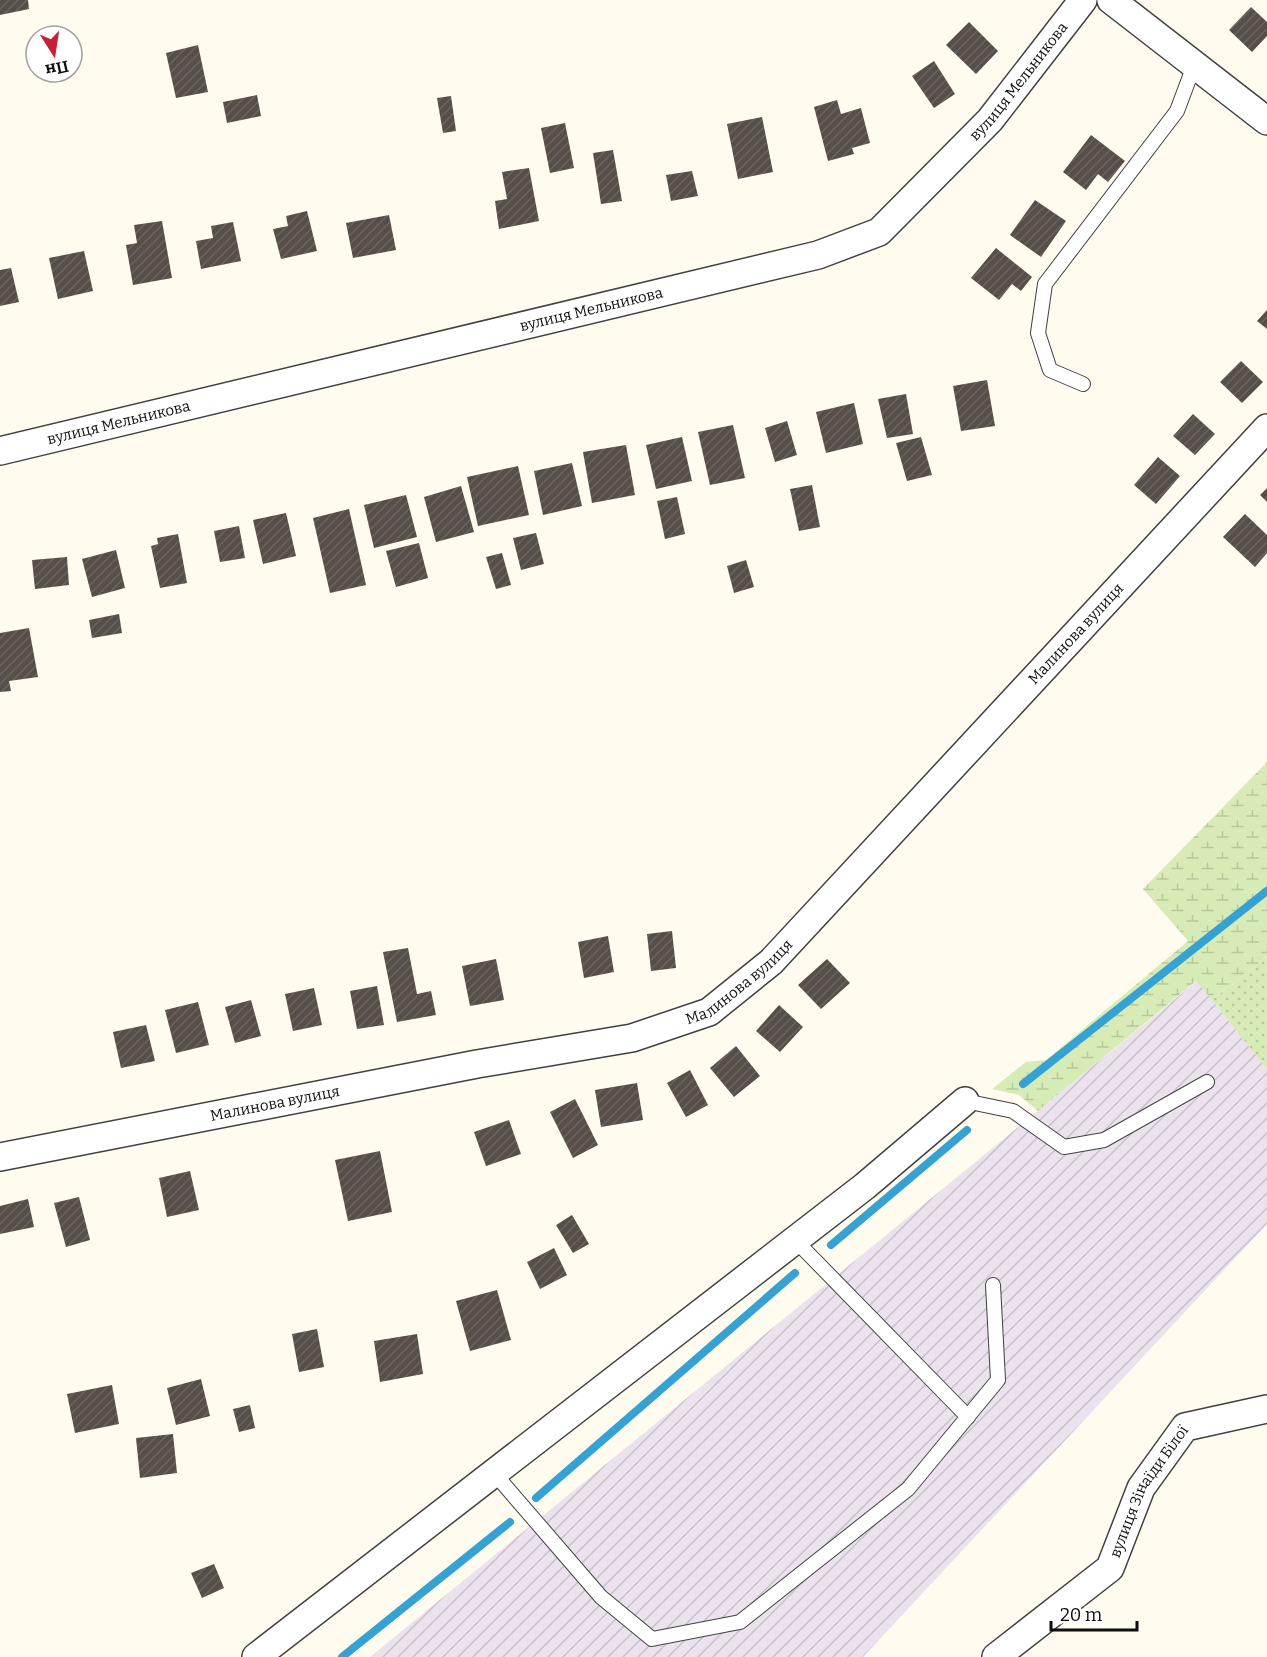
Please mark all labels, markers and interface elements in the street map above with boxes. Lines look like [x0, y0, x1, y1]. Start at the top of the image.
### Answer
street label: вулиця Мельникова [966, 19, 1071, 144]
north arrow [24, 24, 84, 84]
text: Пн [43, 56, 70, 80]
street label: вулиця Мельникова [518, 284, 665, 335]
street label: вулиця Мельникова [45, 397, 192, 448]
street label: Малинова вулиця [1025, 580, 1127, 688]
street label: Малинова вулиця [683, 936, 796, 1028]
street label: Малинова вулиця [209, 1082, 341, 1125]
street label: вулиця Зінаїди Білої [1106, 1421, 1192, 1560]
scale bar [1051, 1594, 1136, 1632]
text: 20 m [1060, 1604, 1102, 1626]

